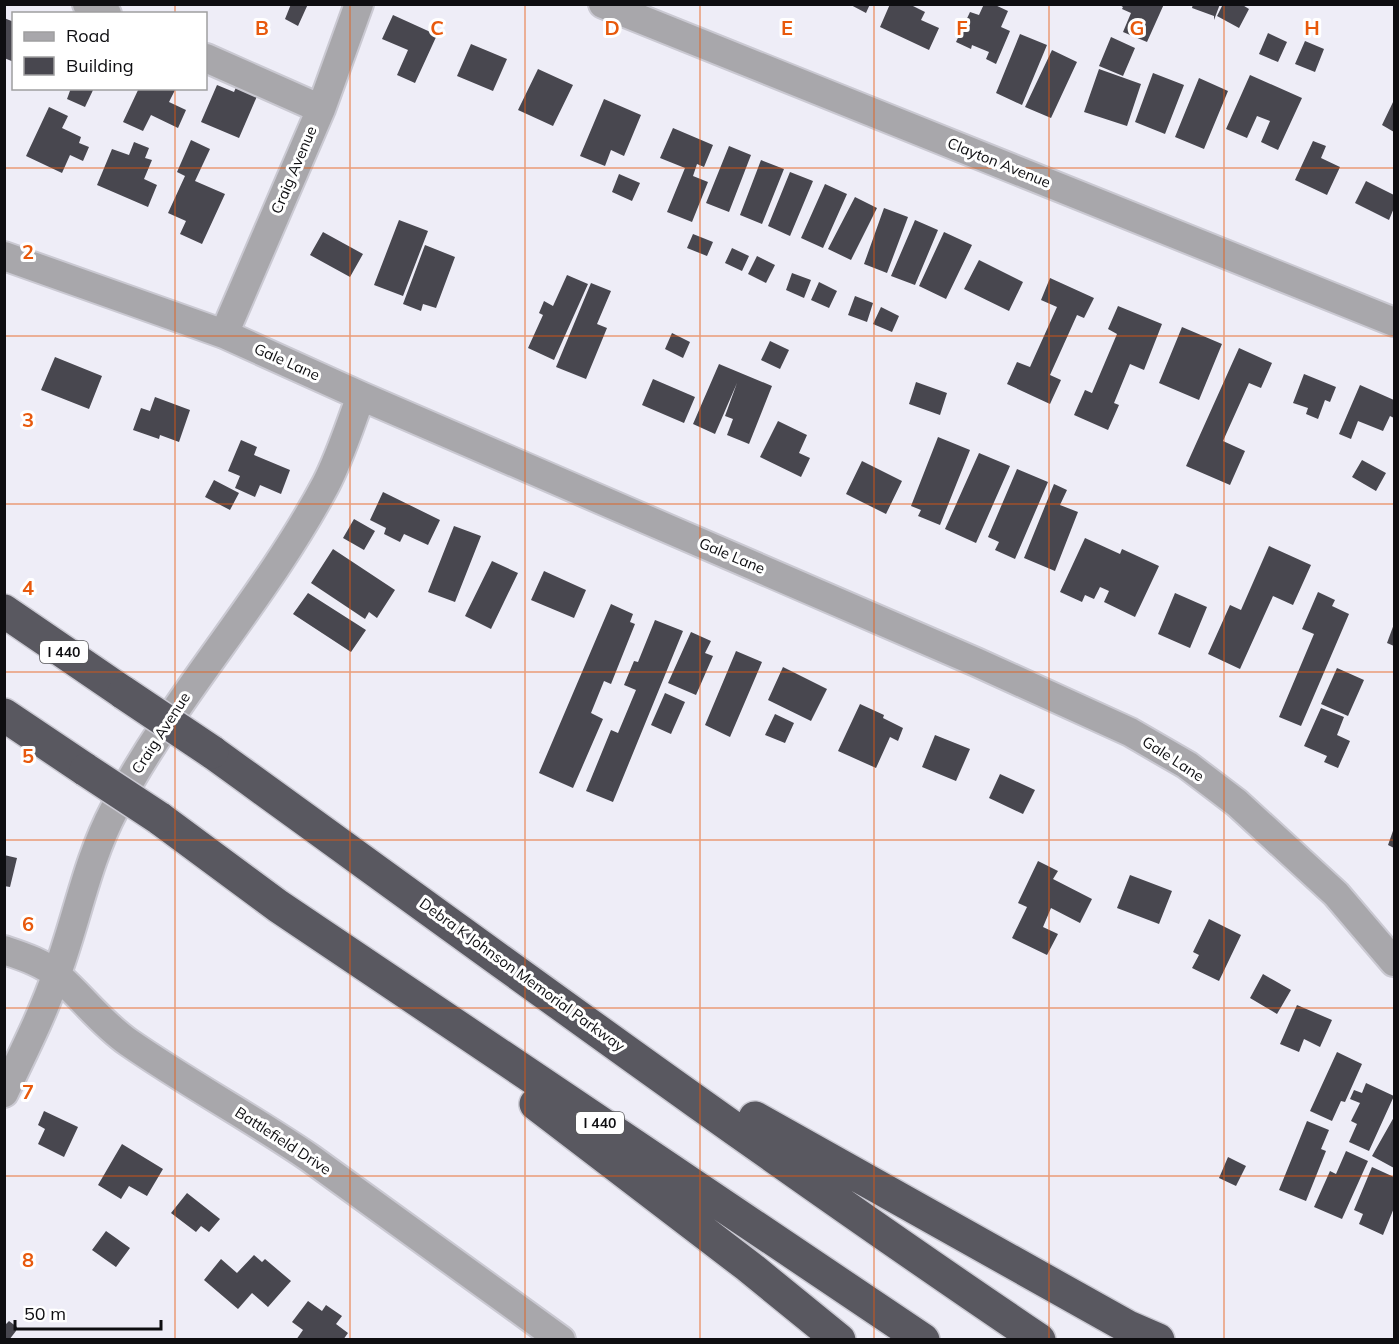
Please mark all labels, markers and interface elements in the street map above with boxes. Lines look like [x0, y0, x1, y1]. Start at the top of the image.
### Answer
legend [12, 12, 207, 90]
text: B [255, 15, 269, 40]
text: C [430, 15, 444, 40]
text: D [604, 15, 620, 40]
text: E [781, 15, 793, 40]
text: F [956, 15, 968, 40]
text: G [1130, 15, 1144, 40]
text: H [1304, 15, 1320, 40]
text: Road [66, 24, 110, 47]
text: Building [66, 54, 134, 77]
street label: Craig Avenue [267, 123, 321, 217]
street label: Clayton Avenue [945, 133, 1054, 192]
text: 2 [22, 239, 34, 264]
street label: Gale Lane [251, 339, 323, 384]
text: 3 [22, 407, 34, 432]
street label: Gale Lane [696, 533, 768, 578]
text: 4 [22, 575, 34, 600]
road number: I 440 [40, 641, 88, 663]
street label: Craig Avenue [127, 688, 194, 777]
street label: Gale Lane [1139, 732, 1208, 786]
text: 5 [22, 743, 34, 768]
street label: Debra K Johnson Memorial Parkway [416, 894, 629, 1056]
text: 6 [22, 911, 34, 936]
text: 7 [22, 1079, 34, 1104]
street label: Battlefield Drive [232, 1102, 335, 1179]
road number: I 440 [576, 1112, 624, 1134]
text: 8 [22, 1247, 34, 1272]
scale bar [15, 1293, 160, 1331]
text: 50 m [24, 1302, 66, 1325]

